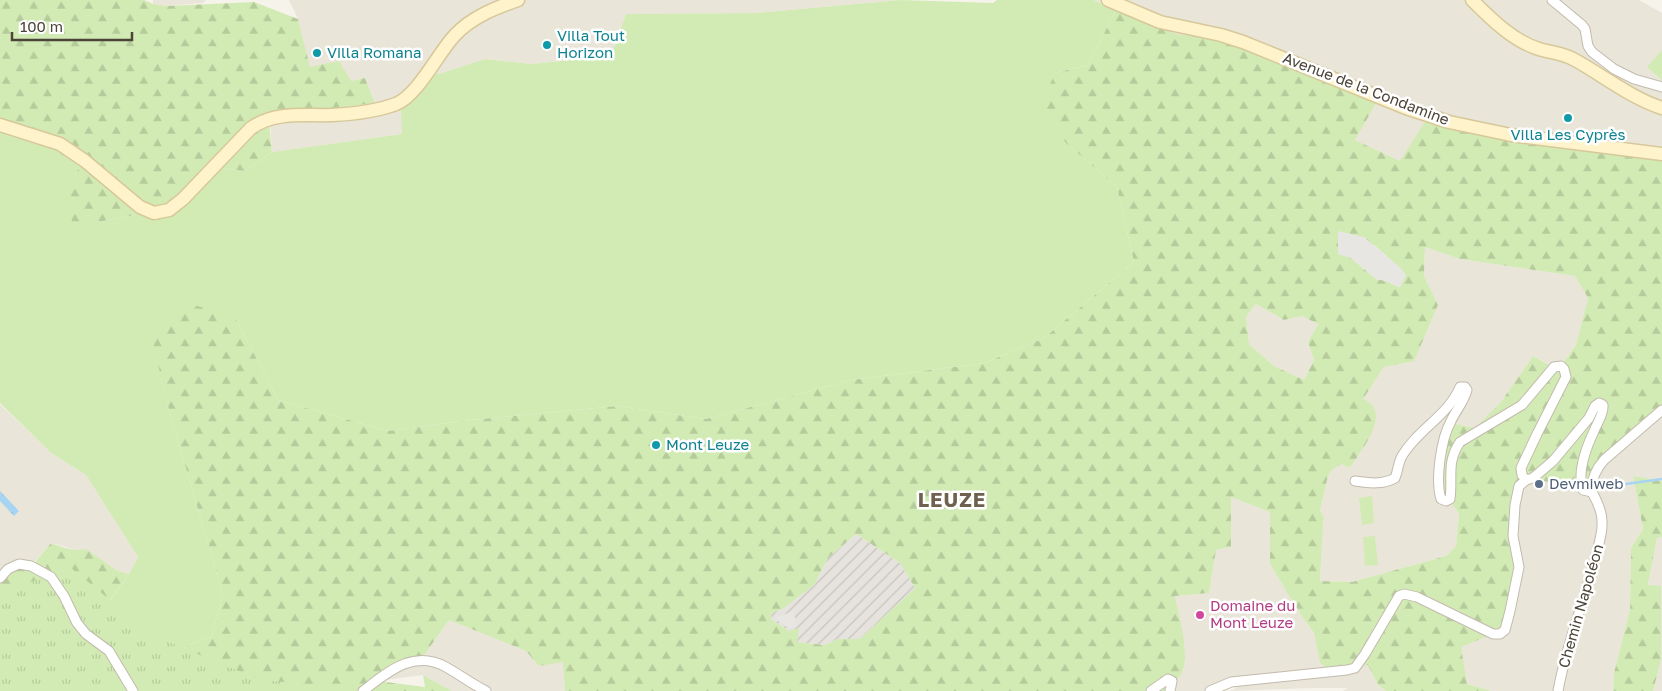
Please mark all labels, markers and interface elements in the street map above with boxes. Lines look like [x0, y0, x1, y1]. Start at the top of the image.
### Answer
scale bar [12, 10, 132, 42]
text: 100 m [20, 17, 63, 35]
place label: Villa Tout Horizon [557, 26, 625, 61]
marker: Villa Tout Horizon [541, 39, 553, 51]
place label: Villa Romana [327, 43, 421, 61]
marker: Villa Romana [311, 47, 323, 59]
street label: Avenue de la Condamine [1281, 48, 1452, 128]
marker: Villa Les Cyprès [1562, 112, 1574, 124]
place label: Villa Les Cyprès [1511, 125, 1625, 143]
place label: Mont Leuze [666, 435, 750, 453]
marker: Mont Leuze [650, 439, 662, 451]
place label: Devmiweb [1549, 474, 1624, 492]
marker: Devmiweb [1533, 478, 1545, 490]
district label: LEUZE [918, 487, 986, 511]
street label: Chemin Napoléon [1554, 542, 1606, 670]
place label: Domaine du Mont Leuze [1210, 596, 1295, 631]
marker: Domaine du Mont Leuze [1194, 609, 1206, 621]

